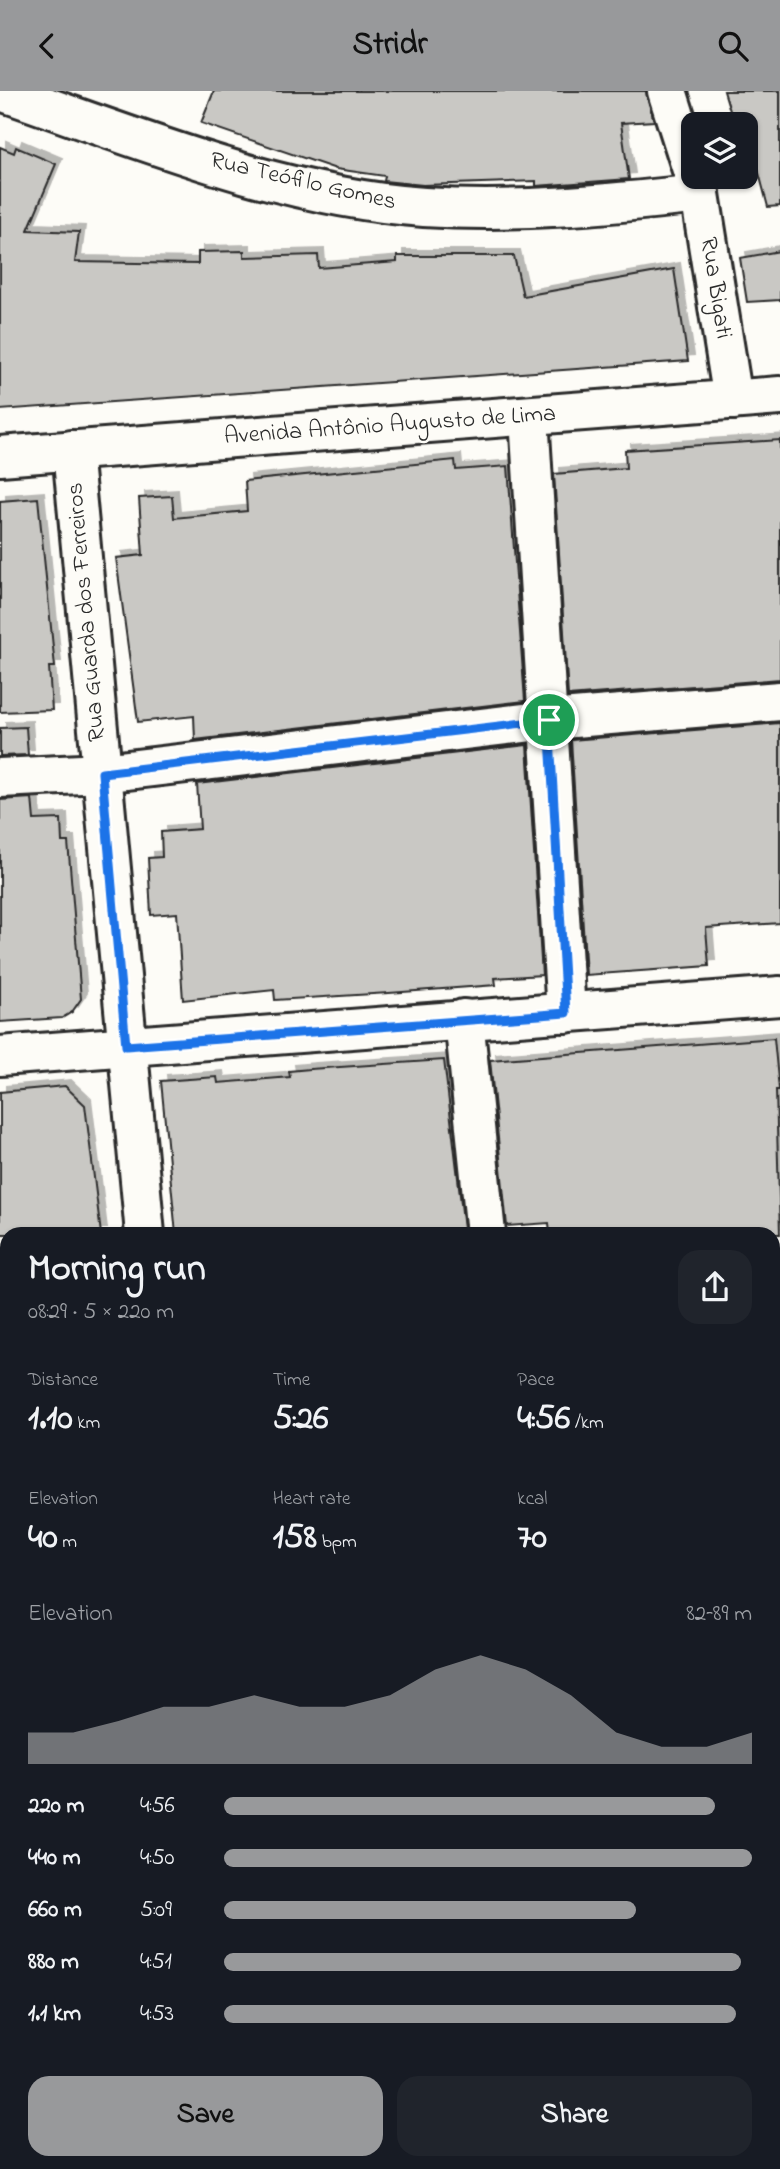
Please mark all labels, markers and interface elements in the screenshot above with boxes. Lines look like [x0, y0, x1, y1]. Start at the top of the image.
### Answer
text: Stridr [353, 22, 427, 69]
icon: back [28, 27, 66, 65]
icon: search [714, 27, 752, 65]
map controls [681, 112, 758, 189]
button: layers [681, 112, 758, 189]
street label: Rua Teófilo Gomes [207, 144, 399, 220]
street label: Rua Bigati [690, 235, 740, 341]
street label: Avenida Antônio Augusto de Lima [223, 397, 557, 455]
street label: Rua Guarda dos Ferreiros [58, 481, 116, 743]
pin [519, 690, 579, 750]
icon: arrive [530, 701, 568, 739]
text: Morning run [28, 1242, 206, 1298]
button: share [678, 1250, 752, 1324]
text: 08:29 · 5 × 220 m [28, 1296, 174, 1329]
text: Distance [28, 1367, 98, 1394]
text: Time [273, 1367, 310, 1394]
text: Pace [517, 1367, 554, 1394]
text: 1.10 [28, 1394, 73, 1445]
text: 5:26 [273, 1394, 328, 1445]
text: 4:56 [517, 1394, 570, 1445]
text: km [73, 1410, 100, 1437]
text: /km [570, 1410, 604, 1437]
text: Elevation [28, 1486, 98, 1513]
text: Heart rate [273, 1486, 351, 1513]
text: kcal [517, 1486, 548, 1513]
text: 40 [28, 1513, 58, 1564]
text: 158 [273, 1513, 317, 1564]
text: 70 [517, 1513, 547, 1564]
text: m [58, 1529, 77, 1556]
text: bpm [317, 1529, 357, 1556]
text: Elevation [28, 1598, 113, 1631]
text: 82–89 m [686, 1598, 752, 1631]
text: 220 m [28, 1790, 84, 1823]
text: 4:56 [140, 1790, 175, 1823]
text: 440 m [28, 1842, 81, 1875]
text: 4:50 [140, 1842, 175, 1875]
text: 660 m [28, 1894, 82, 1927]
text: 5:09 [140, 1894, 172, 1927]
text: 880 m [28, 1946, 79, 1979]
text: 4:51 [140, 1946, 172, 1979]
text: 1.1 km [28, 1998, 81, 2031]
text: 4:53 [140, 1998, 174, 2031]
button: Save [28, 2076, 383, 2156]
button: Share [397, 2076, 752, 2156]

